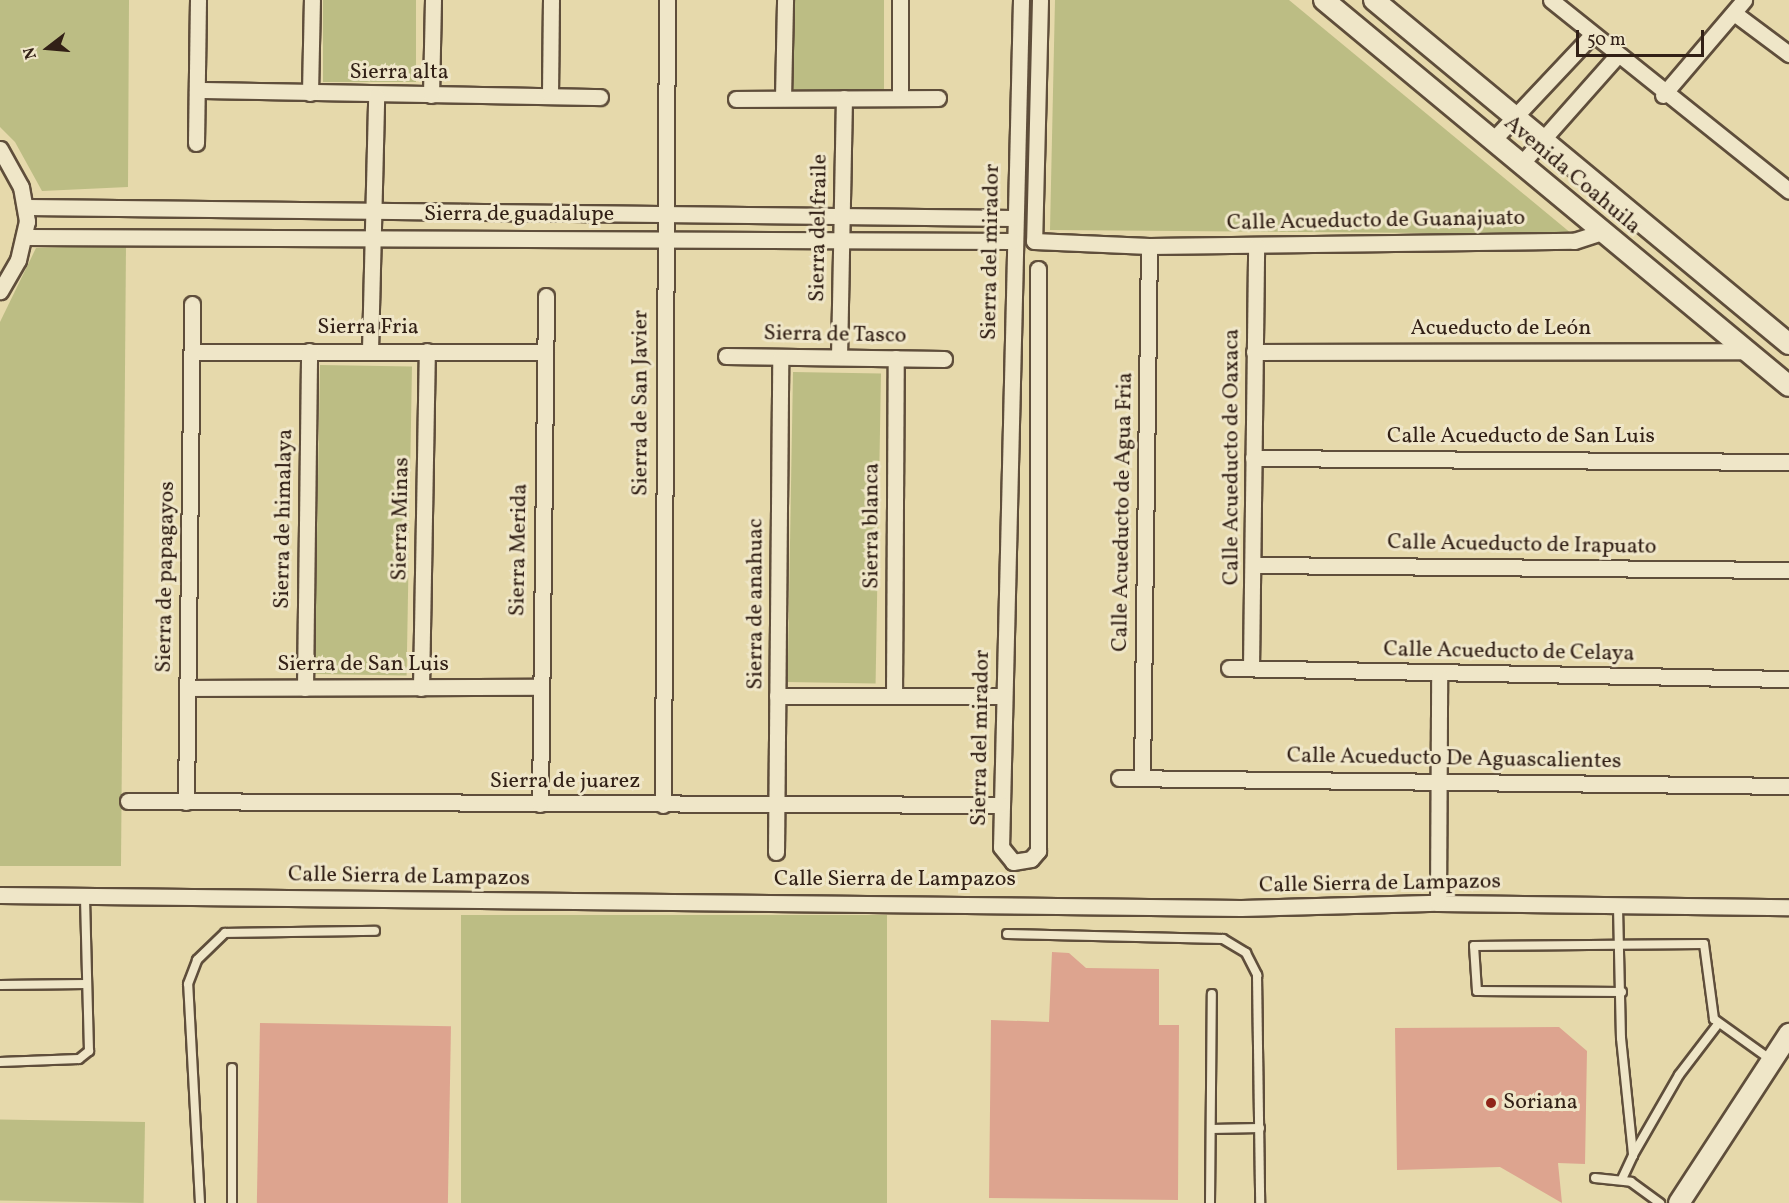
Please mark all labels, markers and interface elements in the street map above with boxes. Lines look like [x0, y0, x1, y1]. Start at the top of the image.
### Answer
north arrow [18, 18, 78, 78]
scale bar [1579, 18, 1706, 56]
text: 50 m [1587, 28, 1626, 53]
text: N [19, 44, 43, 62]
street label: Sierra alta [349, 60, 449, 86]
street label: Avenida Coahuila [1498, 110, 1646, 240]
street label: Sierra del fraile [805, 154, 833, 302]
street label: Sierra del mirador [976, 164, 1006, 340]
street label: Sierra de guadalupe [424, 202, 614, 228]
street label: Calle Acueducto de Guanajuato [1227, 205, 1525, 237]
street label: Sierra de San Javier [628, 310, 654, 496]
street label: Sierra Fria [317, 315, 419, 341]
street label: Acueducto de León [1411, 316, 1591, 342]
street label: Sierra de Tasco [763, 321, 907, 349]
street label: Calle Acueducto de Oaxaca [1219, 329, 1245, 585]
street label: Calle Acueducto de Agua Fria [1107, 372, 1139, 652]
street label: Calle Acueducto de San Luis [1387, 424, 1655, 450]
street label: Sierra de himalaya [269, 429, 299, 609]
street label: Sierra Minas [387, 457, 415, 581]
street label: Sierra blanca [859, 463, 885, 589]
street label: Sierra de papagayos [151, 481, 181, 673]
street label: Sierra Merida [505, 483, 533, 617]
street label: Sierra de anahuac [743, 518, 769, 690]
street label: Calle Acueducto de Irapuato [1387, 529, 1657, 561]
street label: Calle Acueducto de Celaya [1383, 637, 1635, 667]
street label: Sierra del mirador [966, 650, 996, 826]
street label: Sierra de San Luis [277, 652, 449, 678]
street label: Calle Acueducto De Aguascalientes [1287, 743, 1621, 775]
street label: Sierra de juarez [490, 769, 640, 795]
street label: Calle Sierra de Lampazos [288, 862, 530, 892]
street label: Calle Sierra de Lampazos [774, 867, 1016, 893]
street label: Calle Sierra de Lampazos [1259, 869, 1501, 899]
place label: Soriana [1503, 1090, 1578, 1116]
marker: Soriana [1484, 1096, 1498, 1110]

